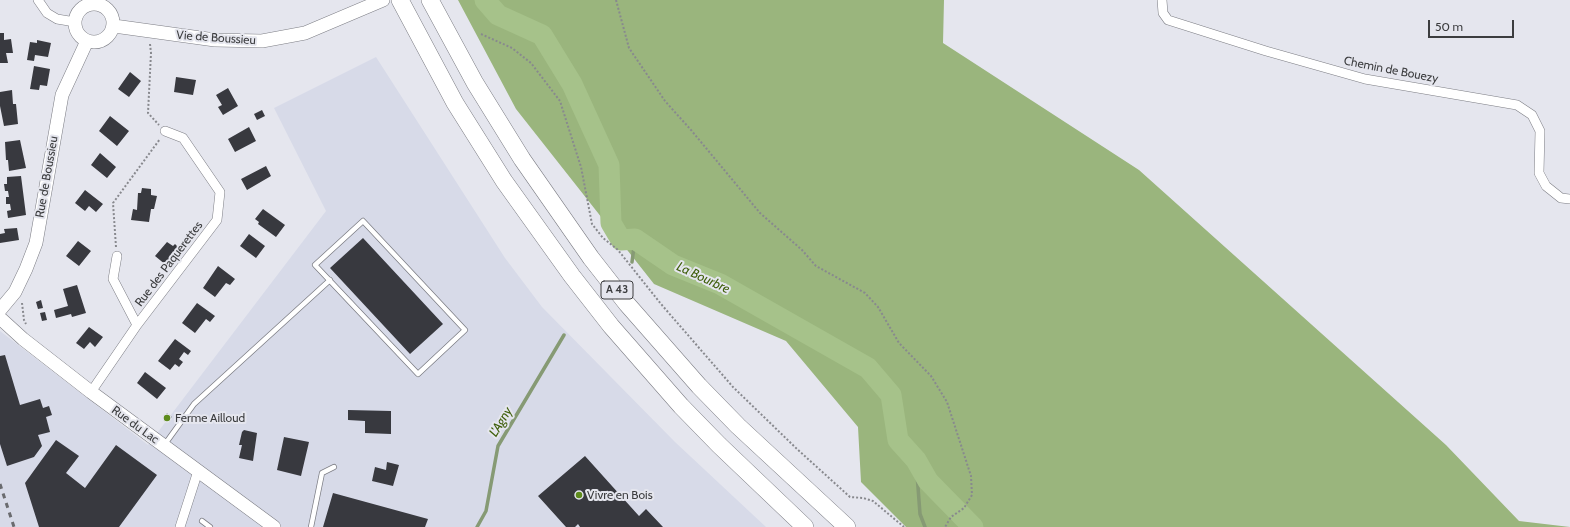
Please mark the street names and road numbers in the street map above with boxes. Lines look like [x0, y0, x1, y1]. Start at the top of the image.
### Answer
street label: Vie de Boussieu [176, 28, 256, 48]
street label: Chemin de Bouezy [1343, 54, 1439, 86]
street label: Rue de Boussieu [33, 135, 61, 219]
street label: Rue des Paquerettes [132, 218, 206, 310]
road number: A 43 [601, 281, 633, 299]
street label: Rue du Lac [108, 403, 162, 447]

